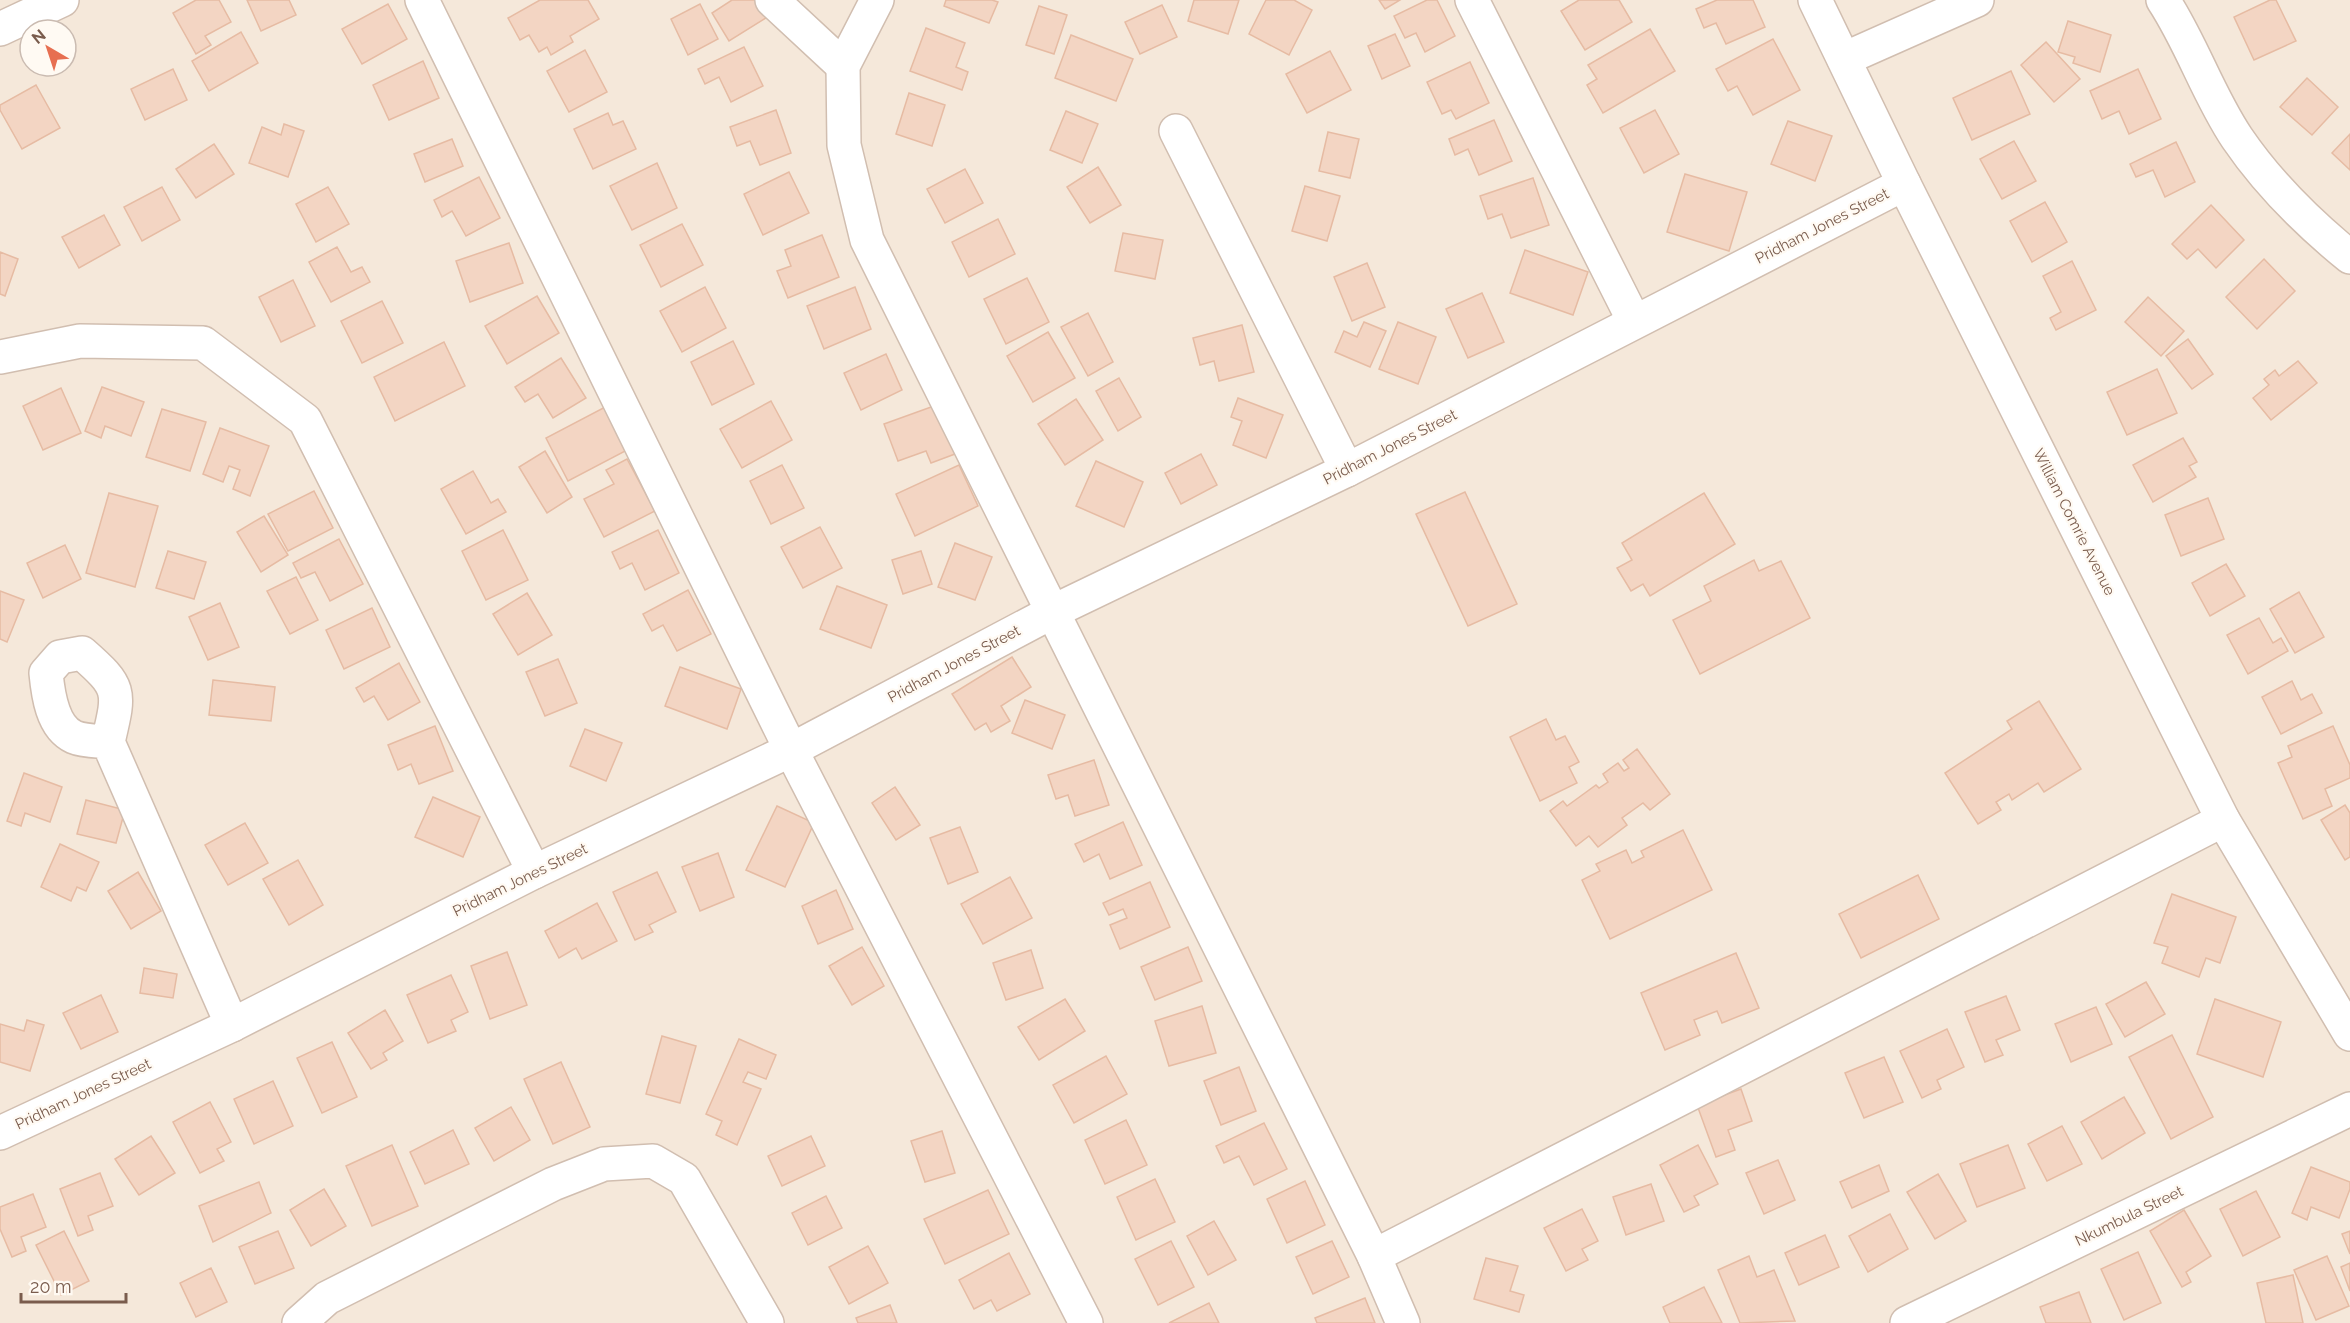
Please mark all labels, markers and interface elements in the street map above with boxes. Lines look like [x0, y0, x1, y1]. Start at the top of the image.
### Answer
north arrow [18, 18, 78, 78]
text: N [28, 26, 50, 48]
street label: Pridham Jones Street [1752, 184, 1892, 268]
street label: Pridham Jones Street [1320, 405, 1460, 489]
street label: William Comrie Avenue [2029, 446, 2119, 599]
street label: Pridham Jones Street [885, 621, 1023, 707]
street label: Pridham Jones Street [450, 840, 590, 920]
street label: Pridham Jones Street [12, 1055, 154, 1133]
street label: Nkumbula Street [2072, 1182, 2186, 1250]
scale bar [21, 1266, 126, 1304]
text: 20 m [30, 1276, 72, 1297]

